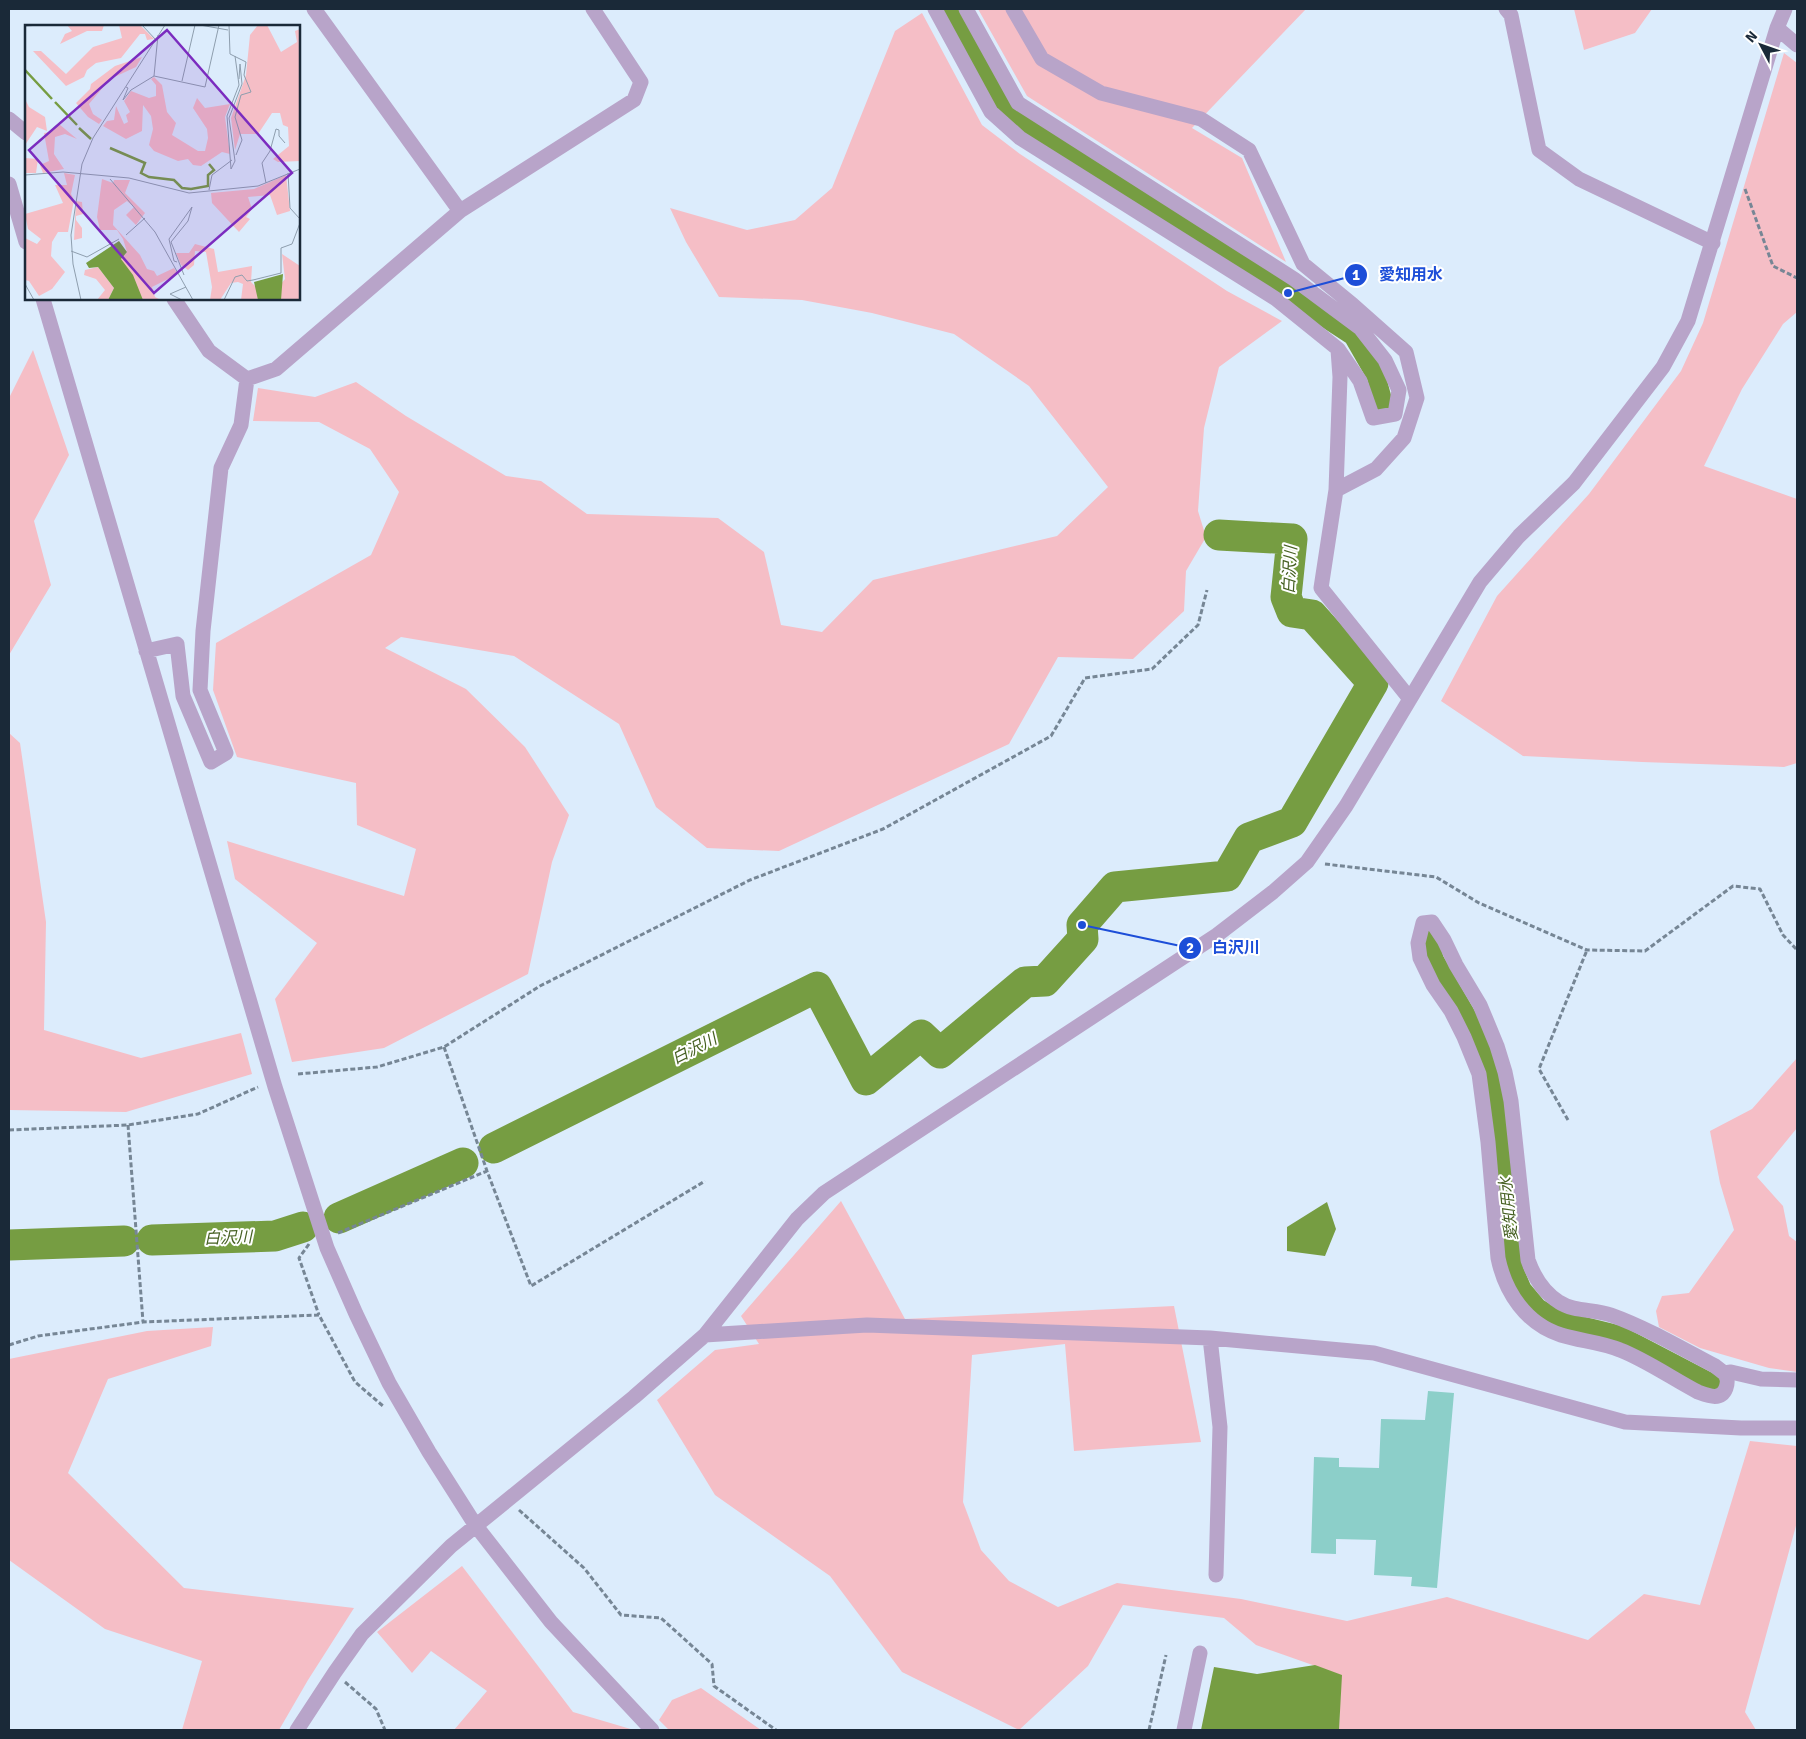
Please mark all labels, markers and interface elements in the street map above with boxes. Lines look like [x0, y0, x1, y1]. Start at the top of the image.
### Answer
north arrow [1736, 20, 1786, 70]
inset map [25, 25, 300, 300]
text: N [1742, 28, 1761, 46]
callout: 愛知用水 [1344, 259, 1453, 290]
text: 愛知用水 [1379, 265, 1443, 285]
text: 1 [1352, 266, 1360, 284]
water label: 白沢川 [1279, 544, 1301, 595]
callout: 白沢川 [1177, 932, 1270, 963]
text: 白沢川 [1212, 938, 1260, 958]
text: 2 [1186, 939, 1194, 957]
water label: 白沢川 [669, 1028, 722, 1069]
water label: 愛知用水 [1495, 1174, 1522, 1242]
water label: 白沢川 [204, 1227, 254, 1249]

